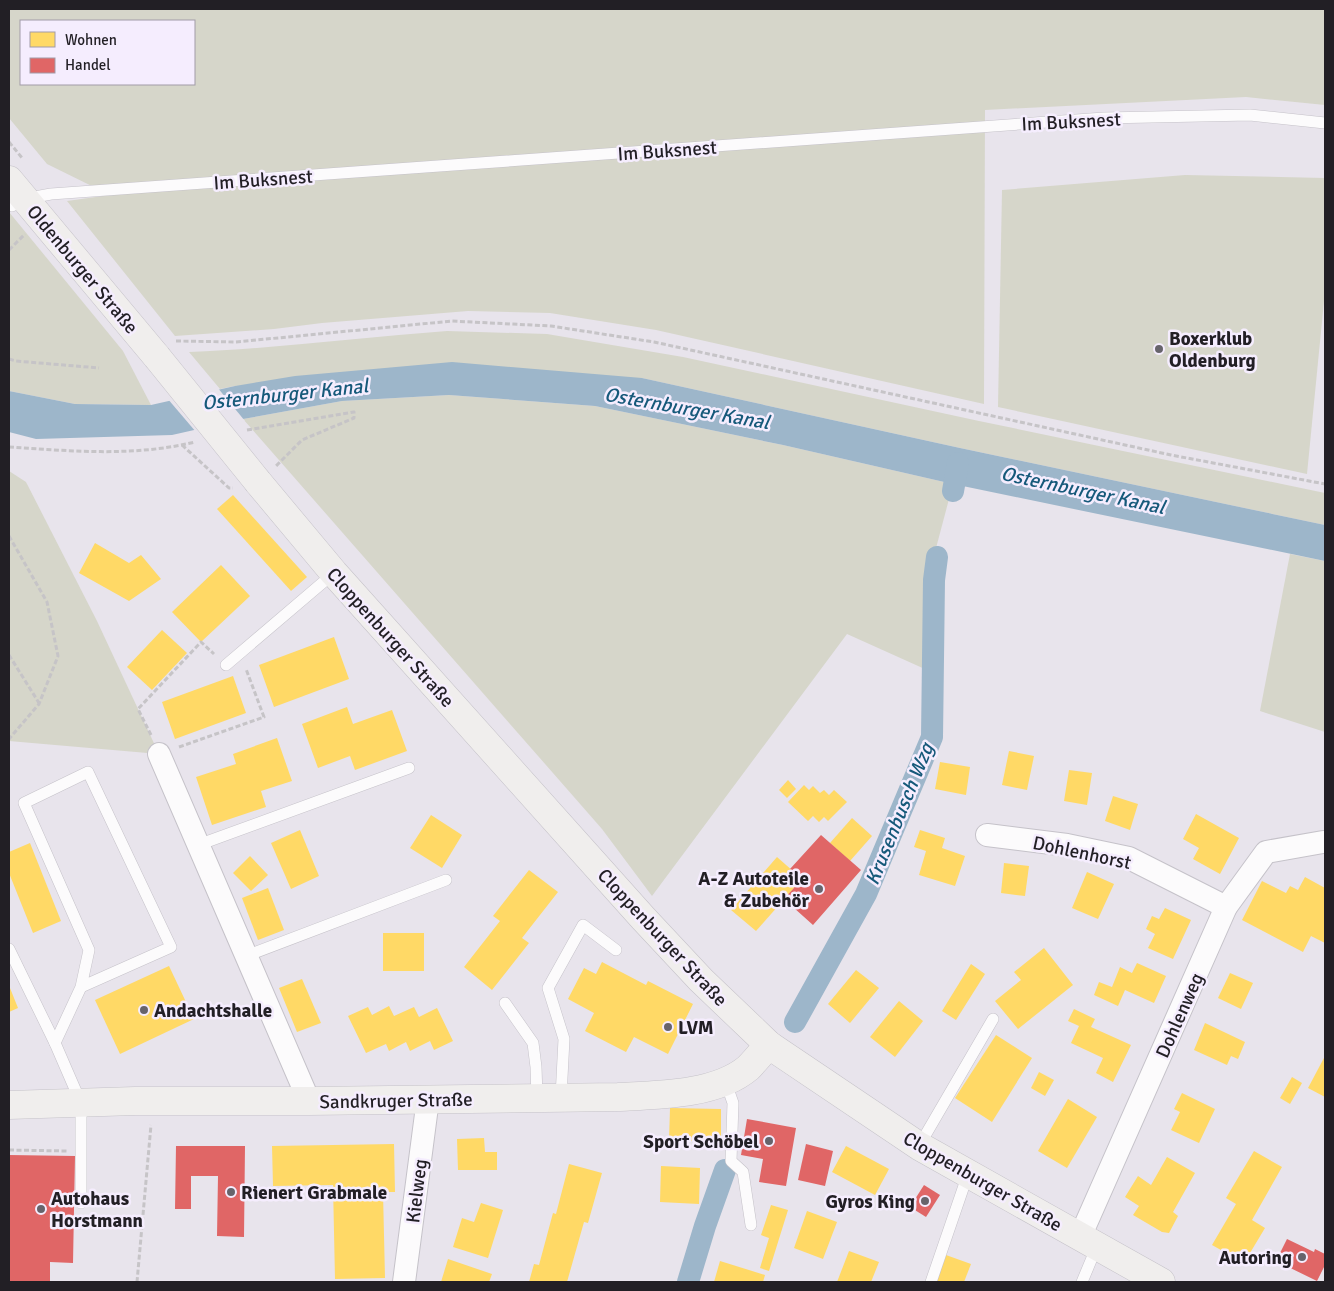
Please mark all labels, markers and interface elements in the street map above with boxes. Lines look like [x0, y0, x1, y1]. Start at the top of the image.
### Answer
legend [20, 20, 195, 85]
text: Wohnen [65, 31, 117, 49]
text: Handel [65, 56, 111, 74]
street label: Im Buksnest [1021, 107, 1122, 137]
street label: Im Buksnest [617, 136, 718, 166]
street label: Im Buksnest [213, 165, 314, 195]
street label: Oldenburger Straße [21, 200, 143, 339]
place label: Boxerklub Oldenburg [1169, 327, 1256, 373]
marker: Boxerklub Oldenburg [1153, 343, 1165, 355]
water label: Osternburger Kanal [201, 373, 372, 416]
water label: Osternburger Kanal [603, 382, 773, 436]
water label: Osternburger Kanal [999, 461, 1169, 521]
street label: Cloppenburger Straße [321, 563, 459, 713]
water label: Krusenbusch Wzg [860, 738, 940, 889]
street label: Dohlenhorst [1030, 831, 1134, 875]
street label: Cloppenburger Straße [592, 864, 732, 1012]
place label: A-Z Autoteile & Zubehör [698, 867, 809, 913]
marker: A-Z Autoteile & Zubehör [813, 883, 825, 895]
street label: Dohlenweg [1151, 969, 1209, 1062]
place label: Andachtshalle [154, 999, 272, 1023]
marker: Andachtshalle [138, 1004, 150, 1016]
place label: LVM [678, 1016, 714, 1040]
marker: LVM [662, 1021, 674, 1033]
street label: Sandkruger Straße [319, 1088, 473, 1114]
street label: Cloppenburger Straße [899, 1127, 1066, 1237]
place label: Sport Schöbel [643, 1130, 759, 1154]
marker: Sport Schöbel [763, 1135, 775, 1147]
street label: Kielweg [401, 1158, 433, 1225]
place label: Rienert Grabmale [241, 1181, 387, 1205]
marker: Rienert Grabmale [225, 1186, 237, 1198]
place label: Autohaus Horstmann [51, 1187, 143, 1233]
place label: Gyros King [825, 1190, 915, 1214]
marker: Gyros King [919, 1195, 931, 1207]
marker: Autohaus Horstmann [35, 1203, 47, 1215]
place label: Autoring [1219, 1246, 1292, 1270]
marker: Autoring [1296, 1251, 1308, 1263]

